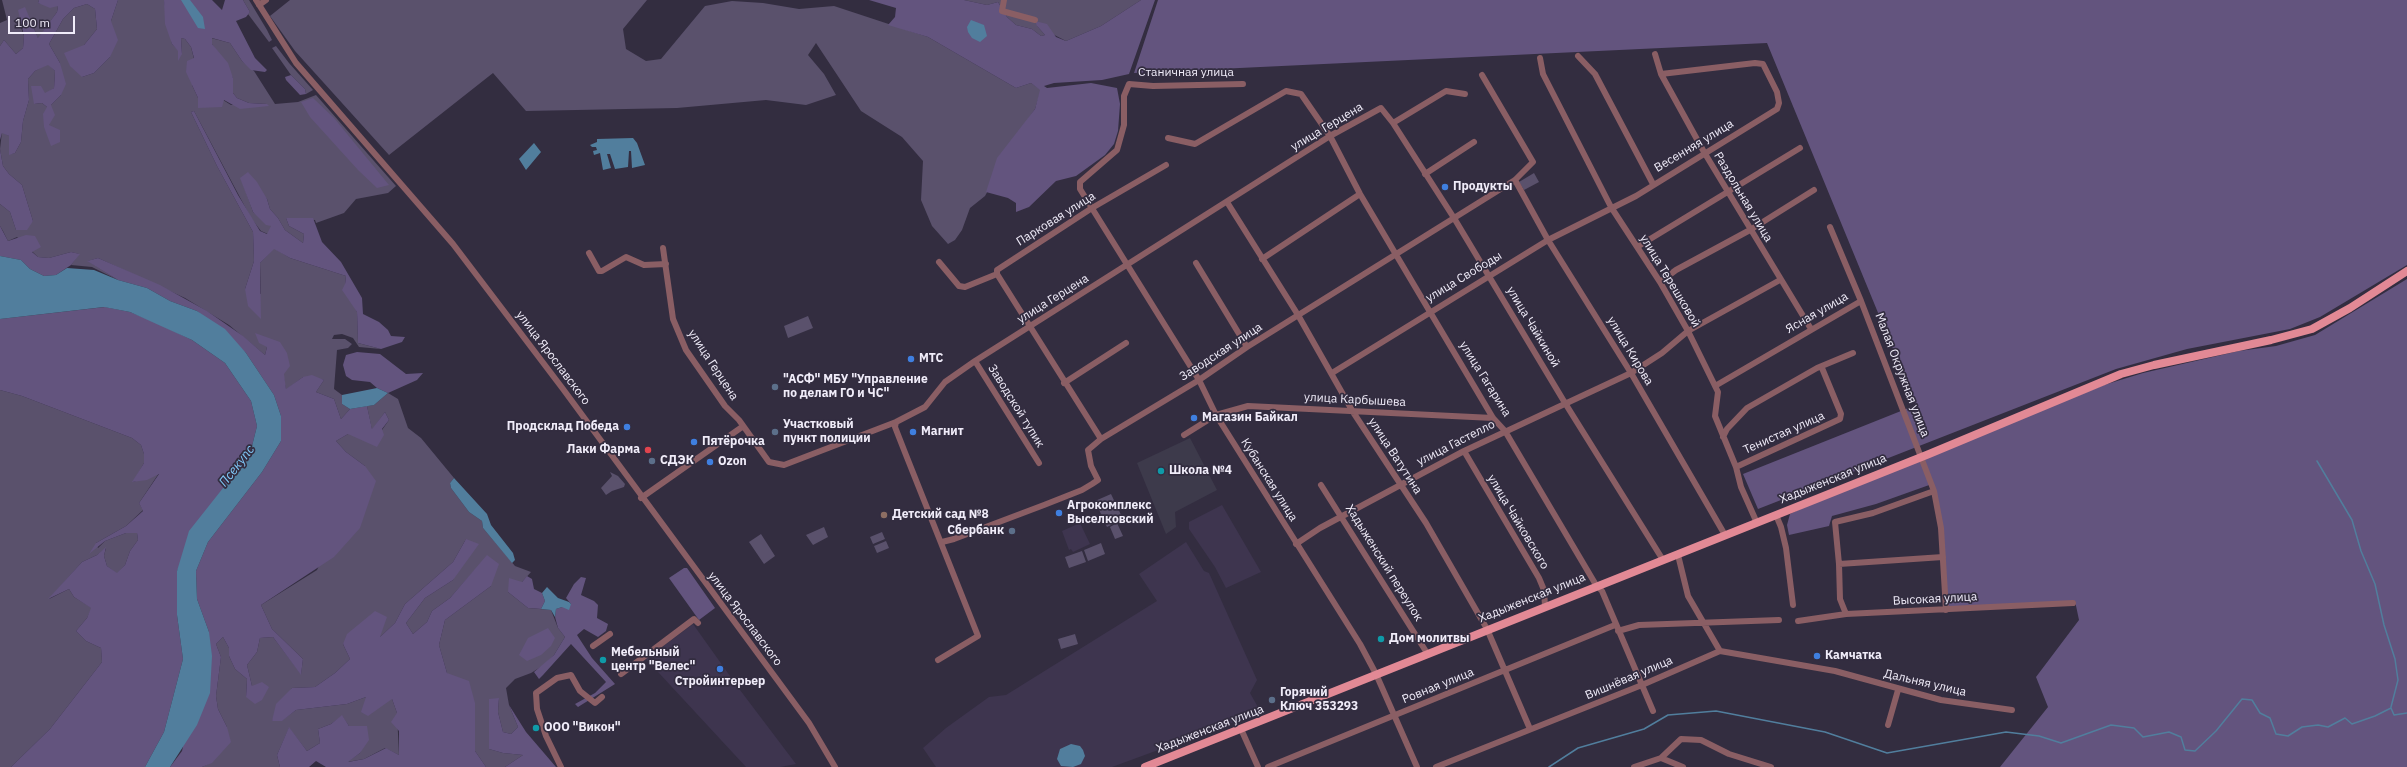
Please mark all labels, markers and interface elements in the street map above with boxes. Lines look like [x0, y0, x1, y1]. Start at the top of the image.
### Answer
scale bar [10, 8, 77, 34]
text: 100 m [15, 15, 50, 30]
street label: Станичная улица [1138, 66, 1234, 80]
street label: улица Герцена [1288, 100, 1366, 154]
street label: Весенняя улица [1652, 117, 1736, 175]
street label: Раздольная улица [1710, 149, 1776, 245]
place label: Продукты [1453, 180, 1512, 194]
marker: Продукты [1440, 182, 1450, 192]
street label: Парковая улица [1014, 189, 1098, 249]
street label: улица Терешковой [1637, 232, 1703, 330]
street label: улица Свободы [1423, 249, 1505, 305]
street label: улица Герцена [1015, 271, 1091, 327]
street label: улица Чайкиной [1503, 284, 1563, 370]
street label: Ясная улица [1783, 289, 1851, 337]
street label: улица Ярославского [513, 308, 593, 408]
street label: Малая Окружная улица [1872, 311, 1932, 439]
street label: улица Кирова [1604, 314, 1656, 388]
street label: Заводская улица [1177, 320, 1265, 384]
street label: улица Герцена [685, 327, 741, 403]
street label: улица Гагарина [1456, 339, 1514, 419]
place label: МТС [919, 352, 943, 366]
marker: МТС [906, 354, 916, 364]
street label: Заводской тупик [985, 362, 1047, 450]
place label: "АСФ" МБУ "Управление по делам ГО и ЧС" [783, 373, 928, 401]
marker: "АСФ" МБУ "Управление по делам ГО и ЧС" [770, 382, 780, 392]
street label: улица Карбышева [1304, 390, 1406, 410]
street label: Тенистая улица [1741, 409, 1827, 457]
place label: Магазин Байкал [1202, 411, 1298, 425]
marker: Магазин Байкал [1189, 413, 1199, 423]
street label: улица Ватутина [1365, 415, 1425, 497]
street label: улица Гастелло [1414, 417, 1498, 469]
place label: Участковый пункт полиции [783, 418, 871, 446]
place label: Продсклад Победа [507, 420, 619, 434]
marker: Продсклад Победа [622, 422, 632, 432]
place label: Магнит [921, 425, 964, 439]
marker: Участковый пункт полиции [770, 427, 780, 437]
marker: Магнит [908, 427, 918, 437]
place label: Пятёрочка [702, 435, 765, 449]
street label: Кубанская улица [1238, 436, 1300, 524]
marker: Пятёрочка [689, 437, 699, 447]
water label: Псекупс [216, 442, 258, 490]
place label: Лаки Фарма [567, 443, 640, 457]
marker: Лаки Фарма [643, 445, 653, 455]
street label: Хадыженская улица [1778, 451, 1888, 507]
place label: СДЭК [660, 454, 694, 468]
place label: Ozon [718, 455, 747, 469]
marker: СДЭК [647, 456, 657, 466]
marker: Ozon [705, 457, 715, 467]
place label: Школа №4 [1169, 464, 1232, 478]
marker: Школа №4 [1156, 466, 1166, 476]
street label: улица Чайковского [1484, 472, 1552, 572]
place label: Агрокомплекс Выселковский [1067, 499, 1154, 527]
street label: Хадыженский переулок [1342, 502, 1426, 624]
place label: Детский сад №8 [892, 508, 989, 522]
marker: Агрокомплекс Выселковский [1054, 508, 1064, 518]
marker: Детский сад №8 [879, 510, 889, 520]
place label: Сбербанк [947, 524, 1004, 538]
marker: Сбербанк [1007, 526, 1017, 536]
street label: улица Ярославского [705, 569, 785, 669]
street label: Хадыженская улица [1477, 570, 1587, 626]
street label: Высокая улица [1892, 590, 1978, 608]
place label: Дом молитвы [1389, 632, 1470, 646]
marker: Дом молитвы [1376, 634, 1386, 644]
place label: Мебельный центр "Велес" [611, 646, 695, 674]
place label: Камчатка [1825, 649, 1882, 663]
marker: Камчатка [1812, 651, 1822, 661]
street label: Вишнёвая улица [1583, 653, 1675, 703]
marker: Мебельный центр "Велес" [598, 655, 608, 665]
marker: Стройинтерьер [715, 664, 725, 674]
street label: Ровная улица [1400, 665, 1476, 707]
street label: Дальняя улица [1882, 667, 1968, 699]
place label: Стройинтерьер [675, 675, 765, 689]
place label: Горячий Ключ 353293 [1280, 686, 1358, 714]
marker: Горячий Ключ 353293 [1267, 695, 1277, 705]
street label: Хадыженская улица [1154, 702, 1266, 756]
place label: ООО "Викон" [544, 721, 621, 735]
marker: ООО "Викон" [531, 723, 541, 733]

